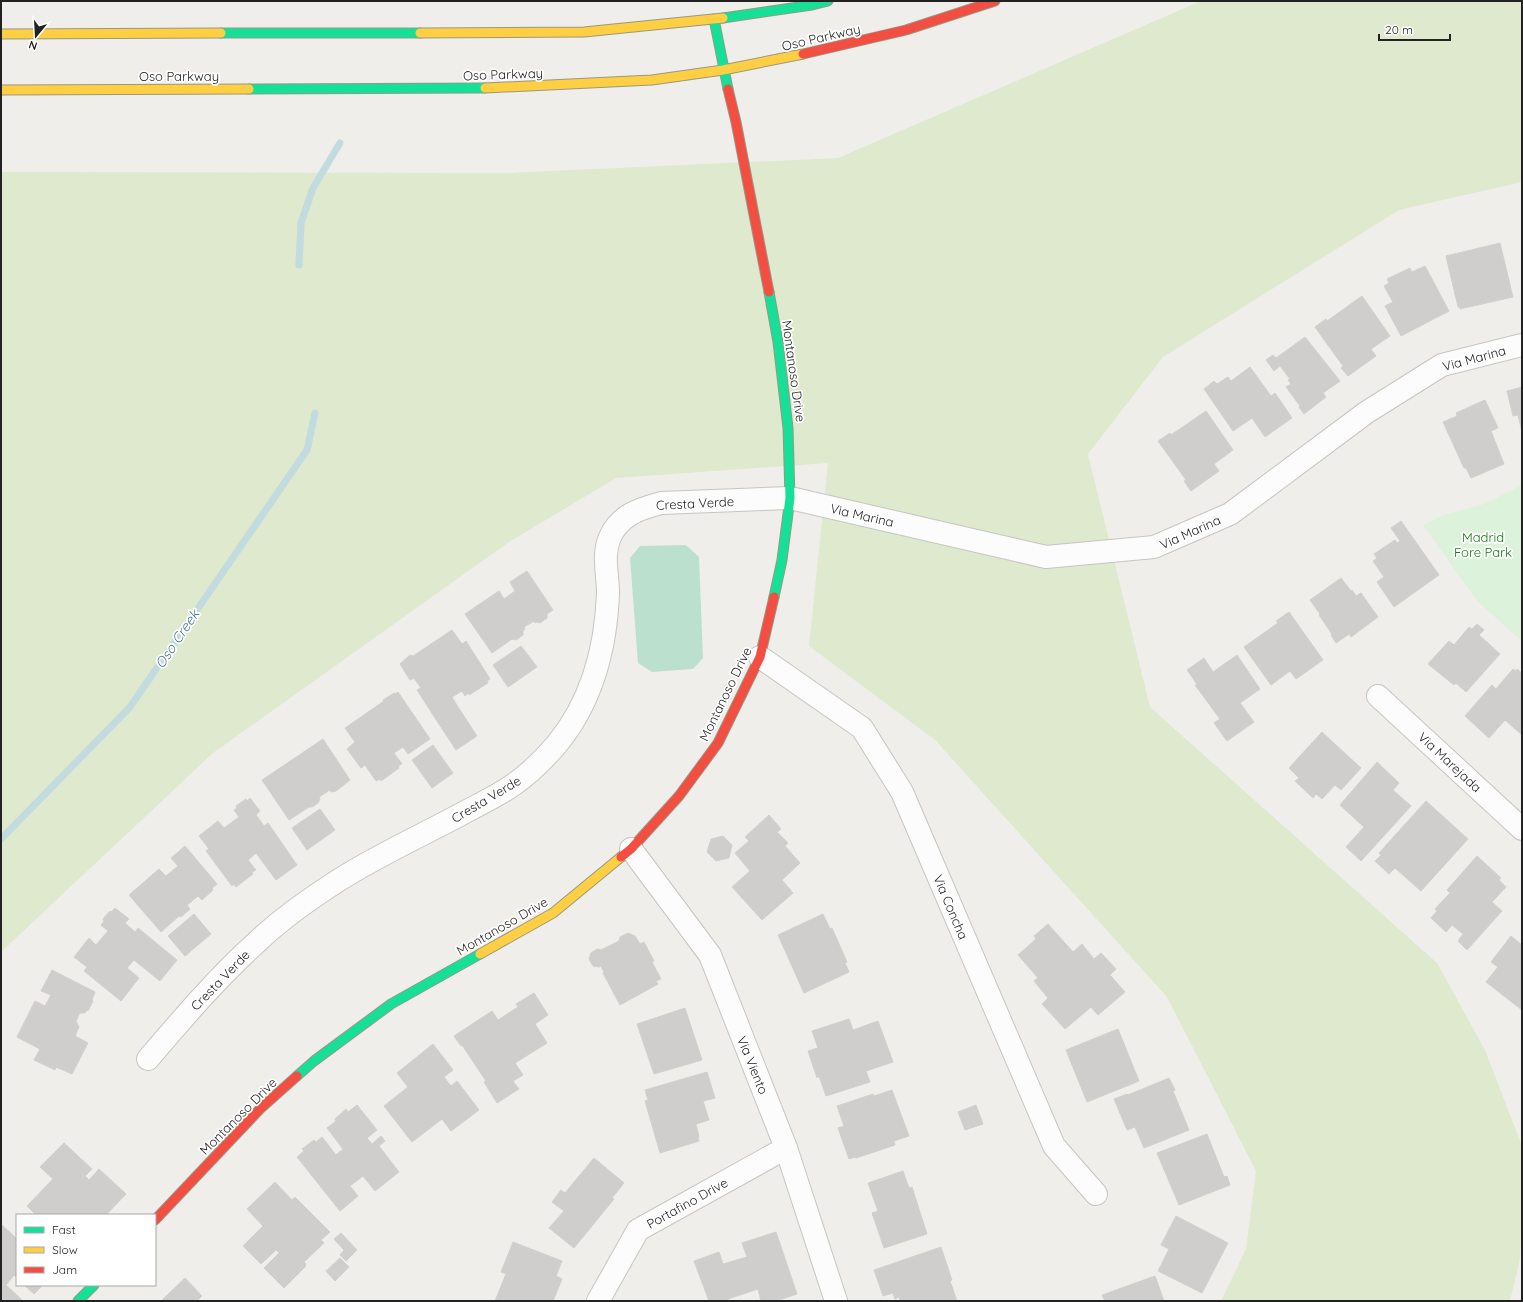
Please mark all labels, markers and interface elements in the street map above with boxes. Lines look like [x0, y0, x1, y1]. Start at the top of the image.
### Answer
north arrow [16, 16, 56, 56]
scale bar [1379, 16, 1450, 42]
street label: Oso Parkway [780, 20, 862, 54]
text: 20 m [1385, 22, 1413, 37]
text: N [27, 38, 39, 53]
street label: Oso Parkway [463, 65, 543, 83]
street label: Oso Parkway [139, 68, 219, 84]
street label: Montanoso Drive [779, 319, 809, 423]
street label: Via Marina [1441, 342, 1507, 374]
street label: Cresta Verde [656, 493, 734, 513]
street label: Via Marina [829, 500, 895, 530]
street label: Via Marina [1157, 512, 1223, 552]
park label: Madrid Fore Park [1454, 529, 1512, 560]
water label: Oso Creek [151, 605, 204, 672]
street label: Montanoso Drive [695, 644, 755, 744]
street label: Via Marejada [1415, 729, 1485, 795]
street label: Cresta Verde [448, 772, 524, 826]
street label: Via Concha [930, 872, 972, 942]
street label: Montanoso Drive [454, 893, 550, 959]
street label: Cresta Verde [187, 946, 253, 1014]
street label: Via Viento [734, 1034, 772, 1097]
street label: Montanoso Drive [196, 1074, 280, 1158]
street label: Portafino Drive [644, 1174, 730, 1232]
legend [16, 1214, 156, 1286]
text: Fast [52, 1222, 76, 1237]
text: Slow [52, 1242, 78, 1257]
text: Jam [52, 1262, 77, 1277]

